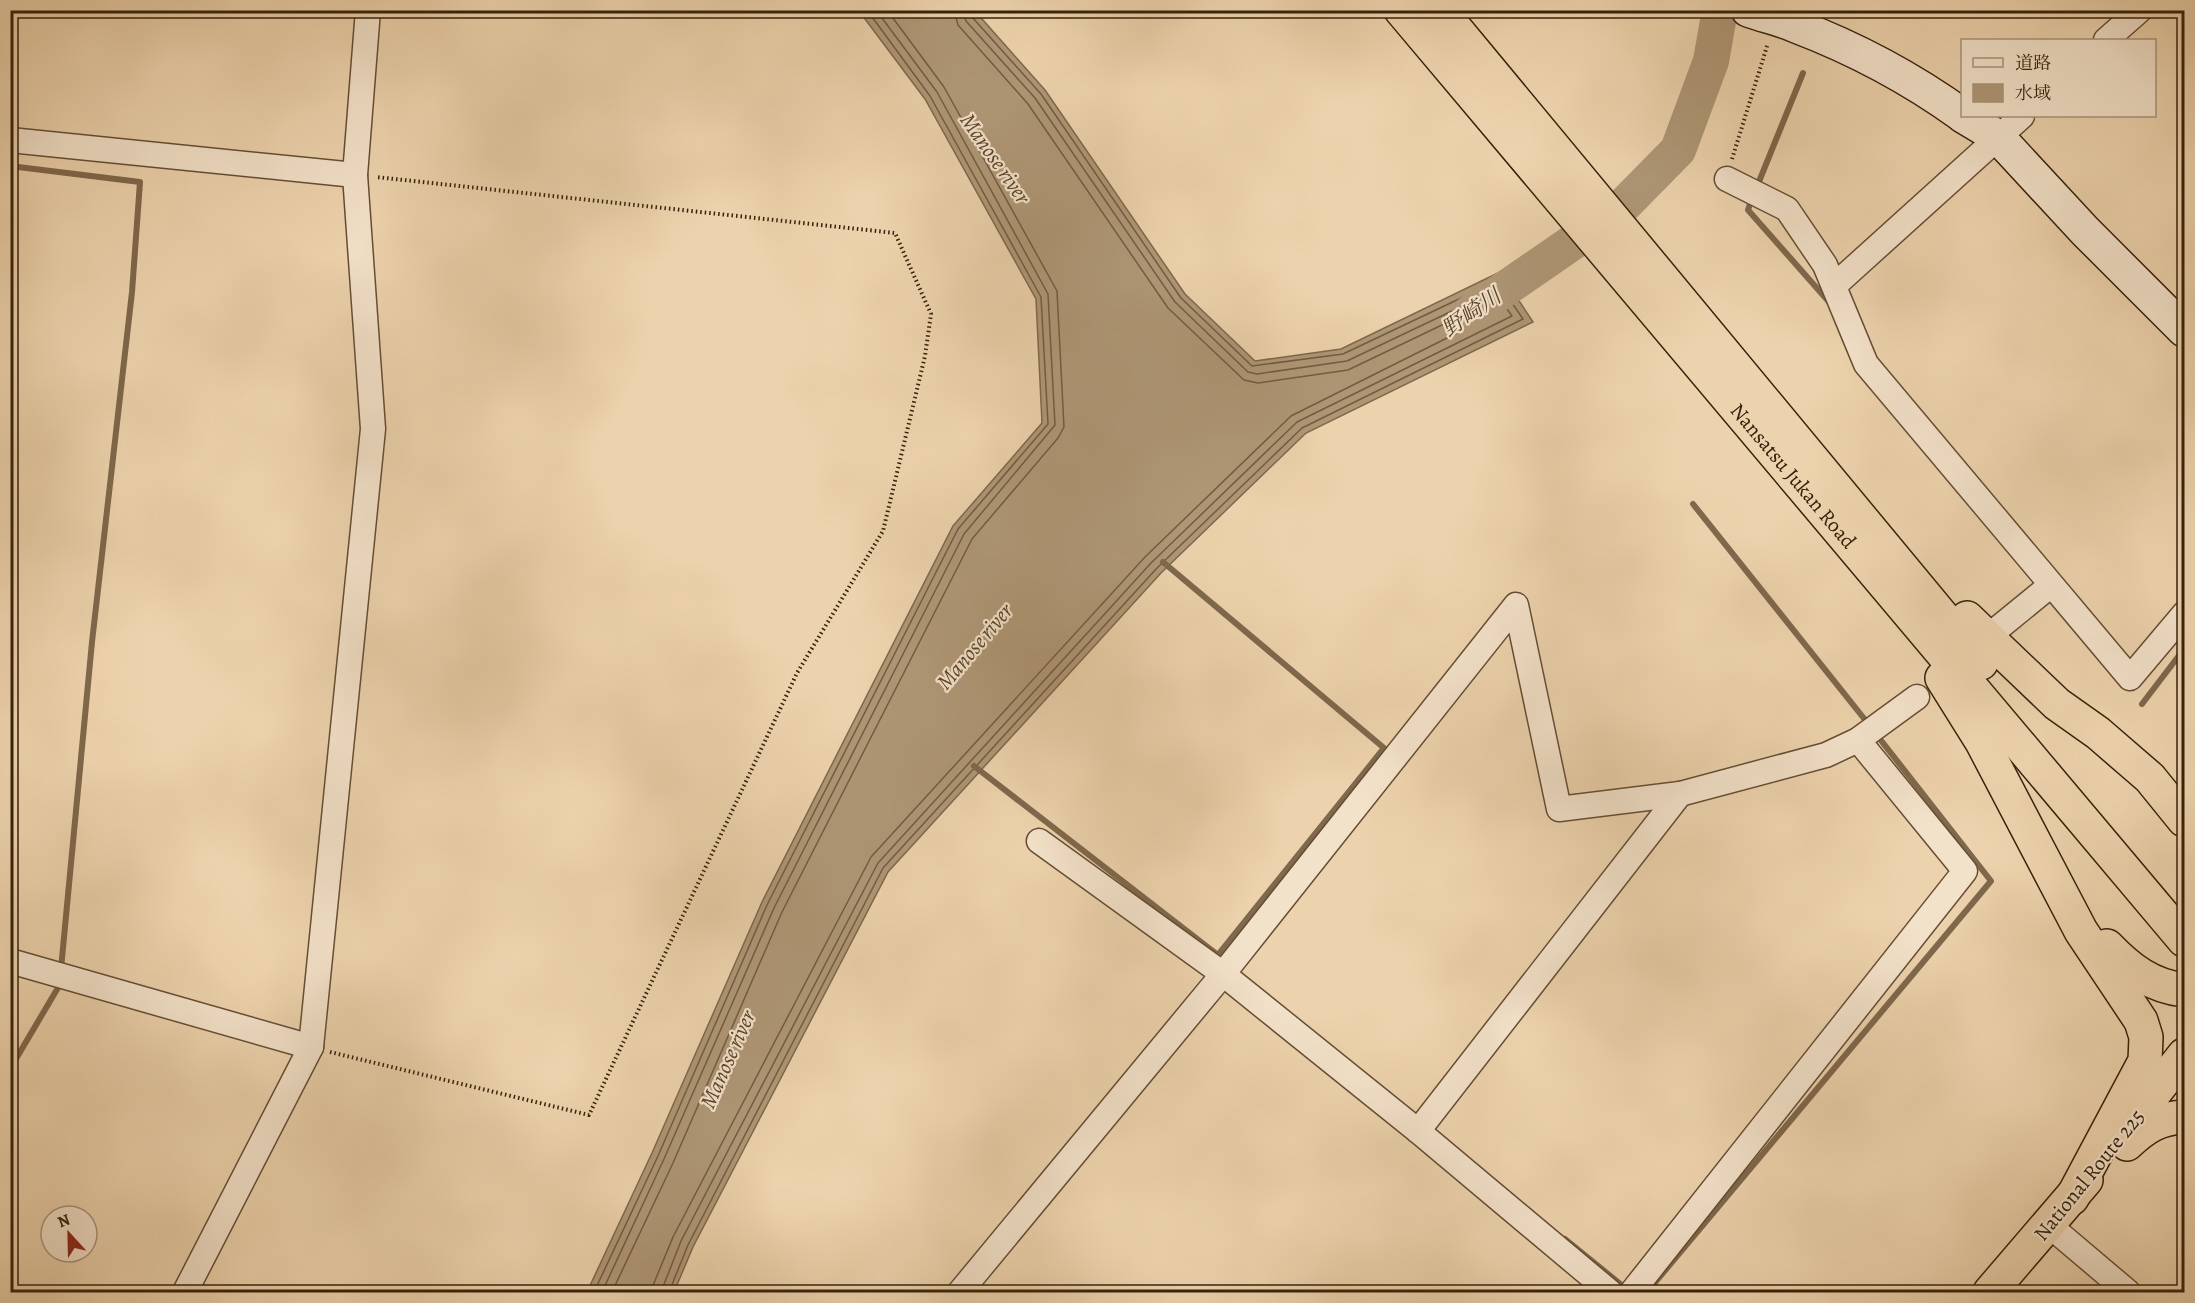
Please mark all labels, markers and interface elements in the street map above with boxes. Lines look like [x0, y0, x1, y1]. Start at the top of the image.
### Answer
legend [1961, 39, 2156, 117]
text: 道路 [2015, 51, 2051, 75]
text: 水域 [2015, 81, 2051, 105]
water label: Manose river [953, 107, 1038, 211]
water label: 野崎川 [1436, 280, 1509, 344]
street label: Nansatsu Jukan Road [1724, 397, 1863, 555]
water label: Manose river [930, 596, 1021, 696]
water label: Manose river [693, 1004, 763, 1113]
street label: National Route 225 [2027, 1103, 2151, 1247]
north arrow [39, 1204, 99, 1264]
text: N [54, 1209, 74, 1233]

